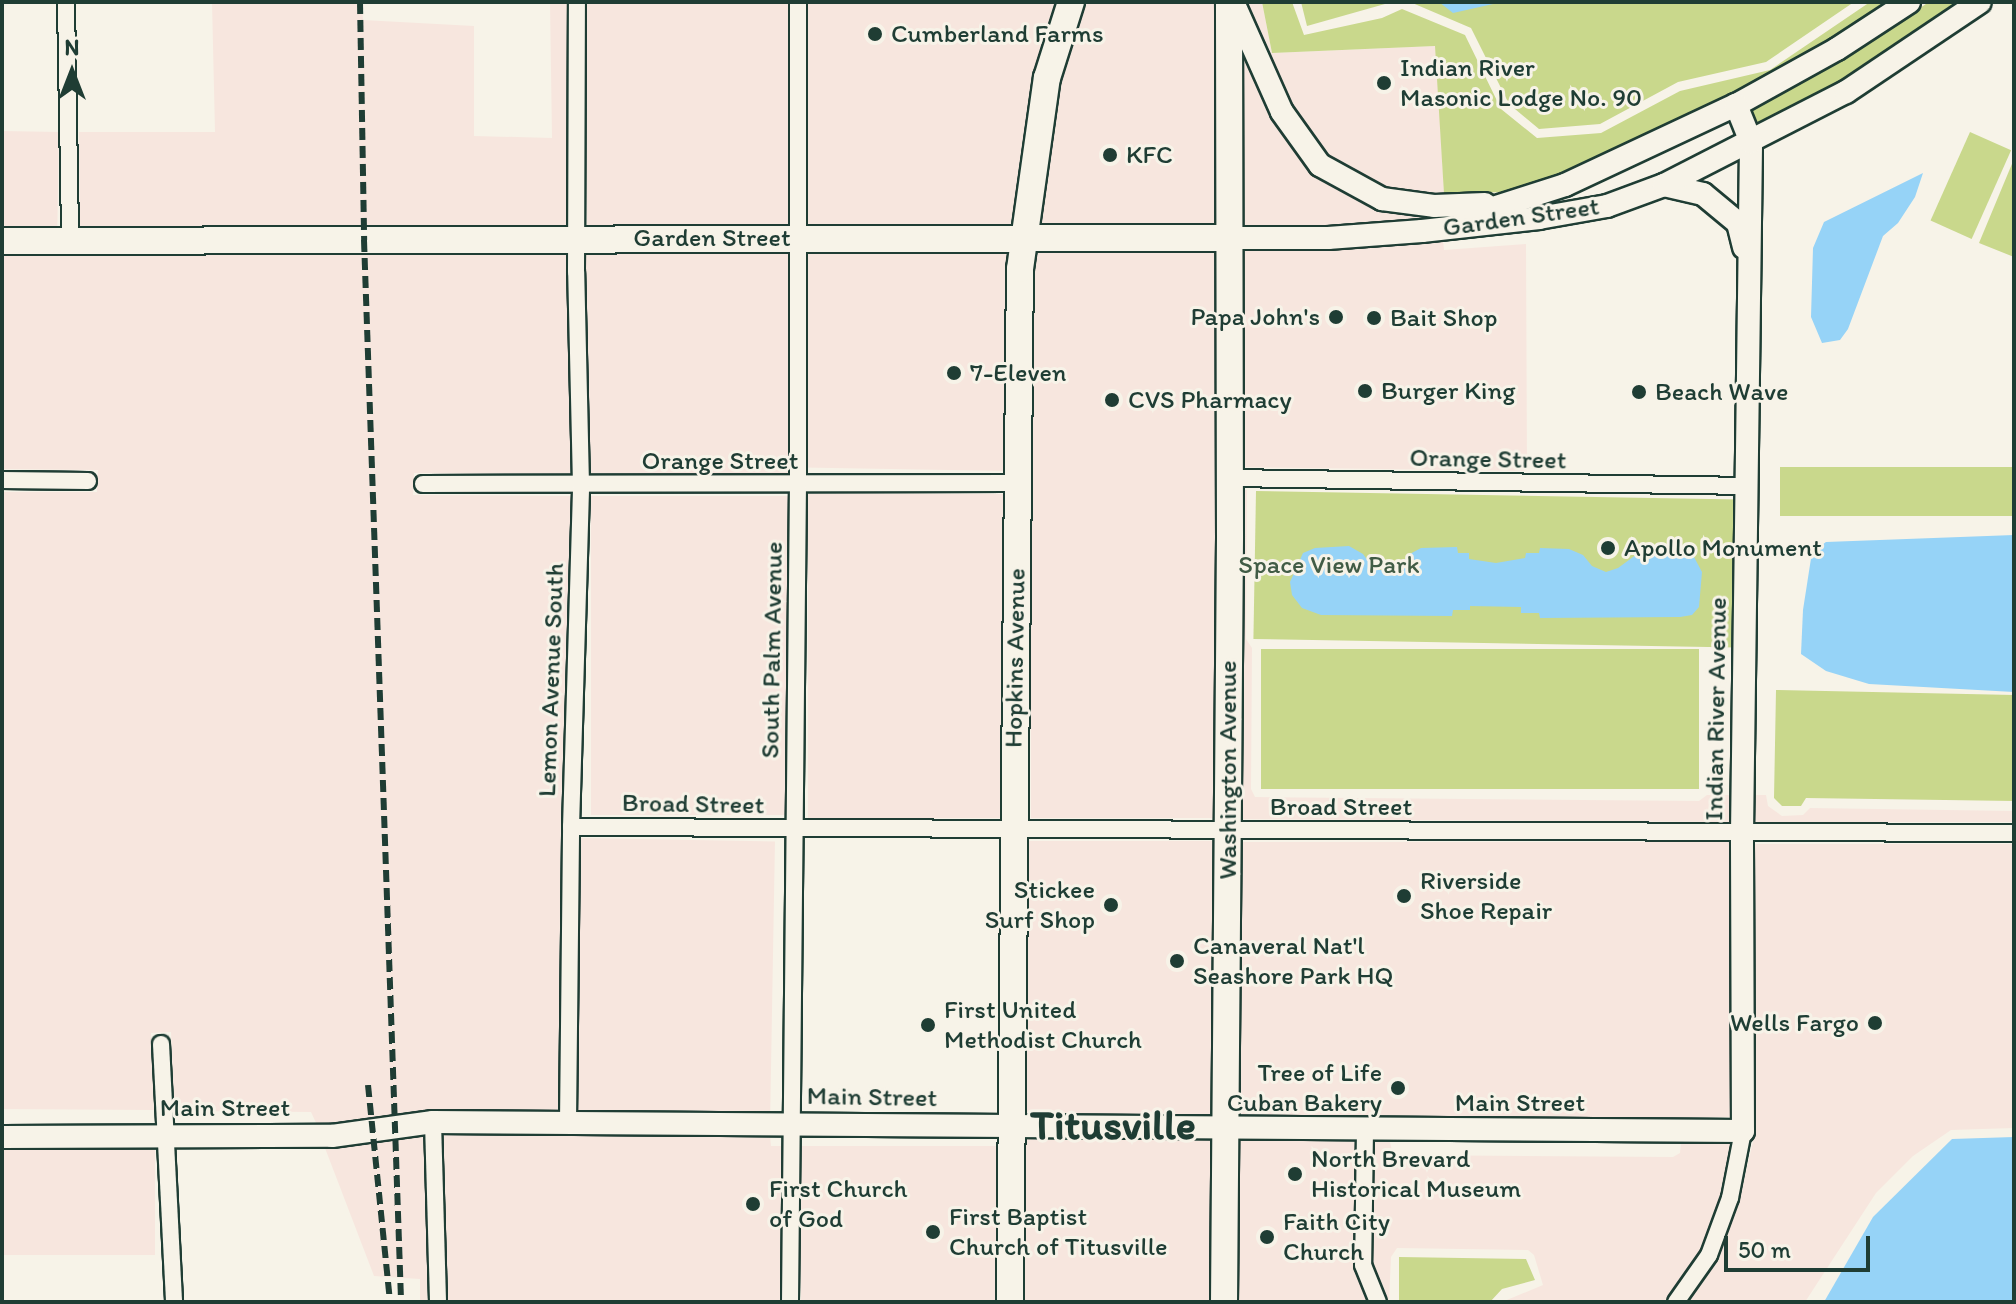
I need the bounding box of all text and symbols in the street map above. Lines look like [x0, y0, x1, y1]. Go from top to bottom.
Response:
place label: Cumberland Farms [891, 18, 1104, 50]
marker: Cumberland Farms [866, 25, 884, 43]
north arrow [32, 32, 112, 112]
text: N [65, 34, 79, 61]
place label: Indian River Masonic Lodge No. 90 [1400, 52, 1642, 114]
marker: Indian River Masonic Lodge No. 90 [1375, 74, 1393, 92]
place label: KFC [1126, 139, 1173, 171]
marker: KFC [1101, 146, 1119, 164]
street label: Garden Street [1441, 191, 1601, 243]
street label: Garden Street [633, 222, 791, 254]
place label: Papa John's [1190, 301, 1320, 333]
place label: Bait Shop [1390, 302, 1497, 334]
marker: Papa John's [1327, 308, 1345, 326]
marker: Bait Shop [1365, 309, 1383, 327]
place label: 7-Eleven [970, 357, 1067, 389]
marker: 7-Eleven [945, 364, 963, 382]
place label: Burger King [1381, 375, 1515, 407]
place label: Beach Wave [1655, 376, 1787, 408]
marker: Burger King [1356, 382, 1374, 400]
marker: Beach Wave [1630, 383, 1648, 401]
place label: CVS Pharmacy [1128, 384, 1292, 416]
marker: CVS Pharmacy [1103, 391, 1121, 409]
street label: Orange Street [1409, 442, 1567, 476]
street label: Orange Street [642, 445, 798, 477]
place label: Apollo Monument [1624, 532, 1822, 564]
marker: Apollo Monument [1599, 539, 1617, 557]
street label: South Palm Avenue [755, 543, 789, 757]
park label: Space View Park [1239, 549, 1419, 581]
street label: Lemon Avenue South [531, 563, 571, 797]
street label: Hopkins Avenue [998, 569, 1032, 747]
street label: Indian River Avenue [1698, 598, 1734, 820]
street label: Washington Avenue [1212, 660, 1244, 880]
street label: Broad Street [622, 787, 764, 821]
street label: Broad Street [1270, 791, 1412, 823]
place label: Riverside Shoe Repair [1420, 865, 1551, 926]
place label: Stickee Surf Shop [985, 874, 1095, 936]
marker: Riverside Shoe Repair [1395, 887, 1413, 905]
marker: Stickee Surf Shop [1102, 896, 1120, 914]
place label: Canaveral Nat'l Seashore Park HQ [1193, 930, 1393, 992]
marker: Canaveral Nat'l Seashore Park HQ [1168, 952, 1186, 970]
place label: First United Methodist Church [944, 994, 1142, 1056]
place label: Wells Fargo [1730, 1007, 1859, 1039]
marker: Wells Fargo [1866, 1014, 1884, 1032]
marker: First United Methodist Church [919, 1016, 937, 1034]
place label: Tree of Life Cuban Bakery [1227, 1057, 1382, 1118]
marker: Tree of Life Cuban Bakery [1389, 1079, 1407, 1097]
street label: Main Street [807, 1080, 937, 1114]
street label: Main Street [1455, 1087, 1585, 1119]
street label: Main Street [160, 1092, 290, 1124]
district label: Titusville [1030, 1100, 1196, 1150]
place label: North Brevard Historical Museum [1311, 1143, 1520, 1204]
marker: North Brevard Historical Museum [1286, 1165, 1304, 1183]
place label: First Church of God [769, 1173, 908, 1234]
marker: First Church of God [744, 1195, 762, 1213]
place label: First Baptist Church of Titusville [949, 1201, 1167, 1262]
place label: Faith City Church [1283, 1206, 1390, 1268]
scale bar [1728, 1220, 1874, 1270]
marker: First Baptist Church of Titusville [924, 1223, 942, 1241]
marker: Faith City Church [1258, 1228, 1276, 1246]
text: 50 m [1738, 1235, 1791, 1264]

